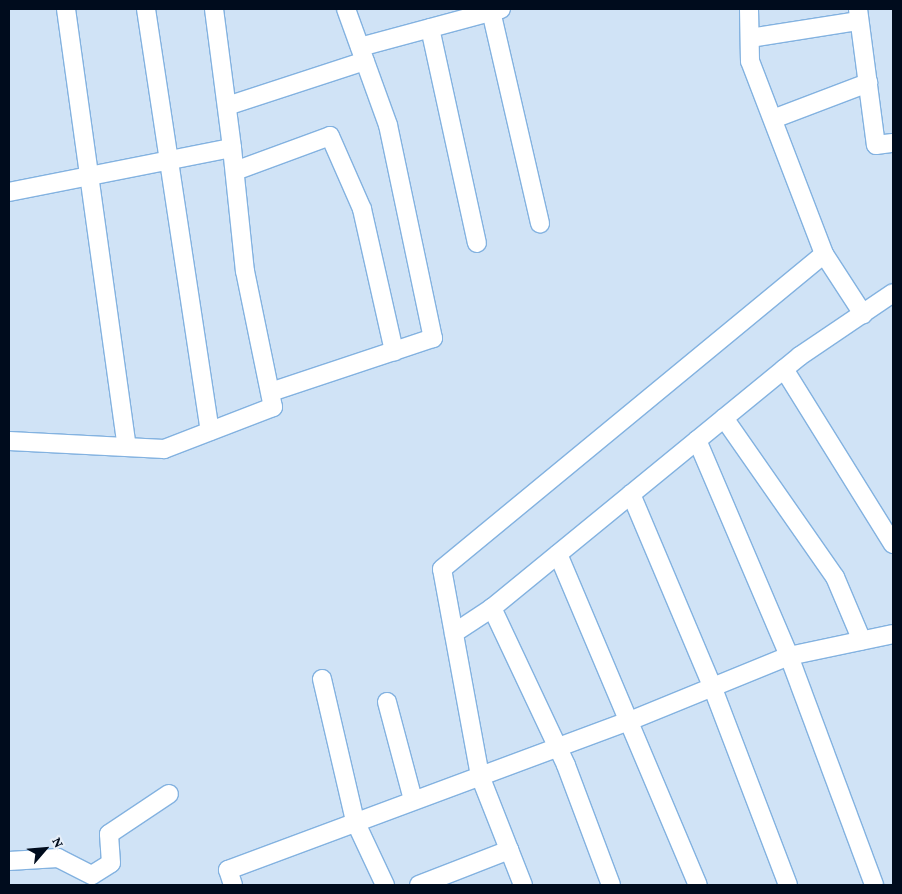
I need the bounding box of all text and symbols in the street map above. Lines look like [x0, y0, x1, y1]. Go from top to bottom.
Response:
north arrow [20, 824, 70, 874]
text: N [49, 834, 68, 850]

